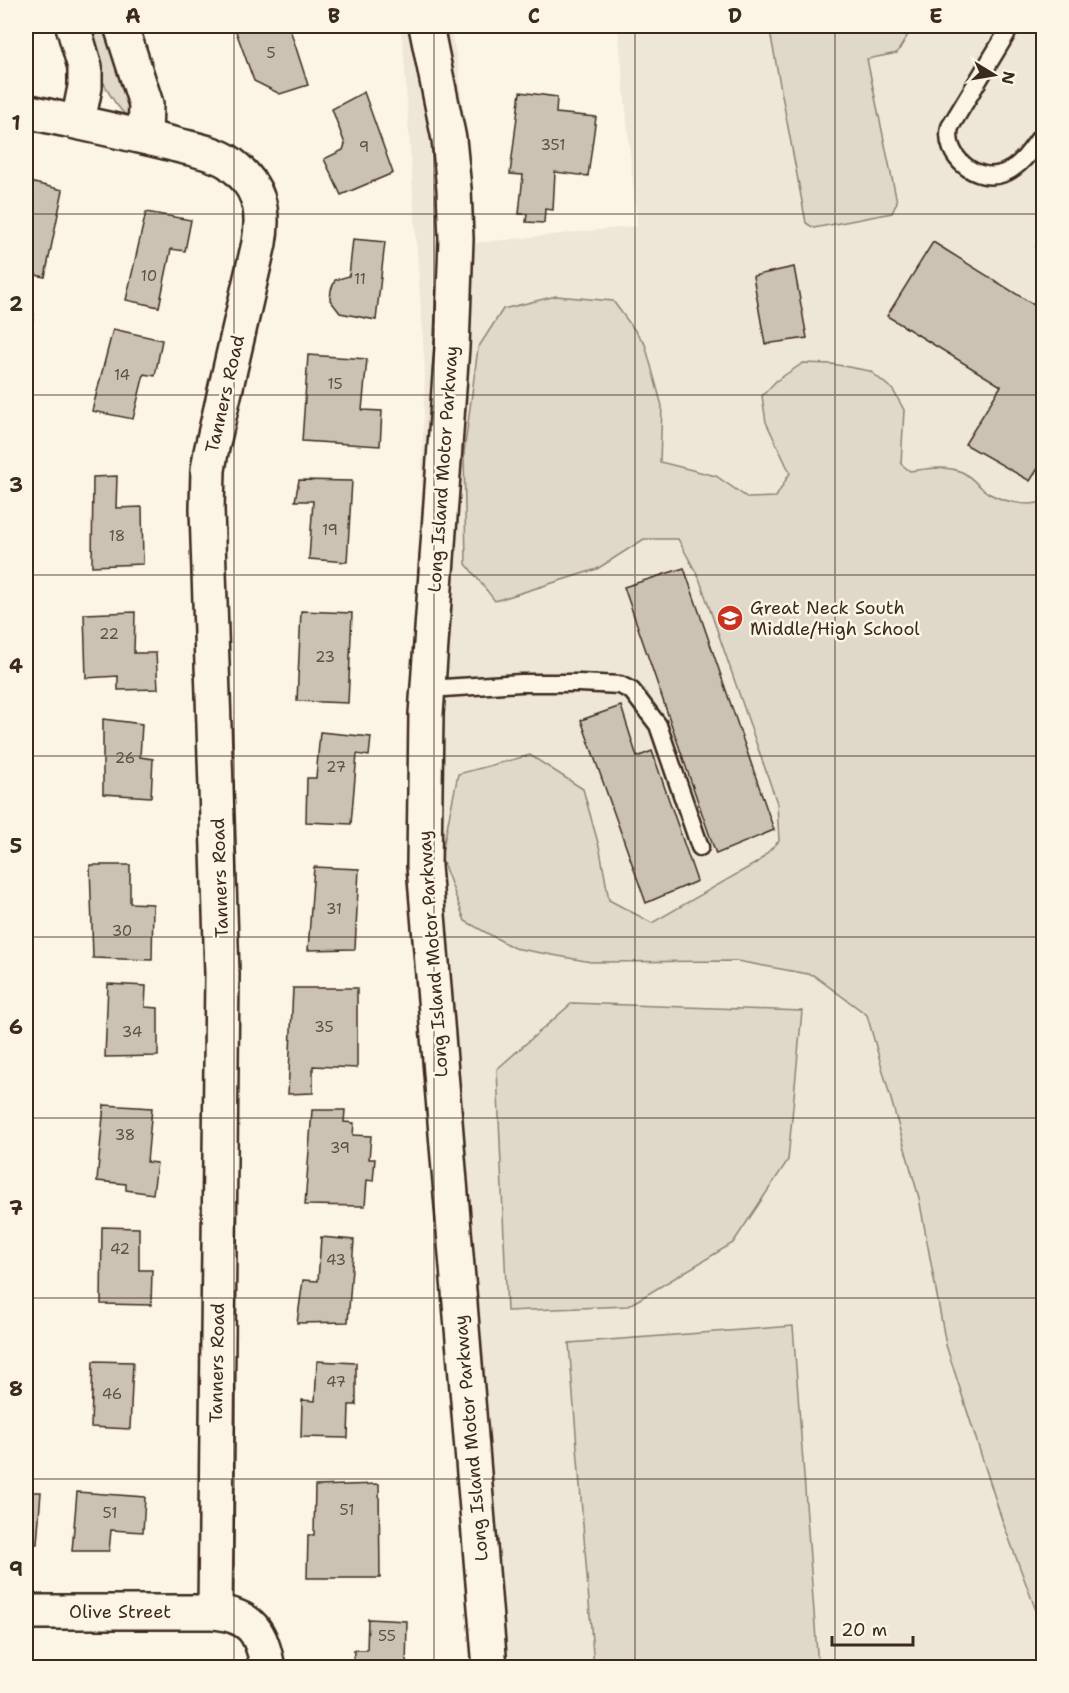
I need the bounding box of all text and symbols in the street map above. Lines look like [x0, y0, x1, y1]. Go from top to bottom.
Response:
text: A [125, 3, 141, 29]
text: B [328, 3, 340, 29]
text: C [528, 3, 540, 29]
text: D [728, 3, 742, 29]
text: E [929, 3, 943, 29]
house number: 5 [266, 43, 276, 63]
north arrow [964, 45, 1024, 105]
text: N [997, 70, 1020, 86]
text: 1 [11, 110, 21, 136]
house number: 351 [541, 135, 565, 155]
house number: 9 [359, 137, 369, 157]
house number: 10 [141, 266, 157, 286]
house number: 11 [354, 269, 366, 289]
text: 2 [9, 291, 23, 317]
street label: Tanners Road [200, 333, 250, 455]
street label: Long Island Motor Parkway [422, 345, 464, 593]
house number: 14 [114, 365, 130, 385]
house number: 15 [327, 374, 343, 394]
text: 3 [9, 472, 23, 498]
house number: 19 [322, 520, 338, 540]
house number: 18 [109, 526, 125, 546]
place label: Great Neck South Middle/High School [750, 596, 920, 641]
school or university icon: Great Neck South Middle/High School [715, 603, 745, 633]
house number: 22 [99, 624, 119, 644]
house number: 23 [315, 647, 335, 667]
text: 4 [9, 653, 23, 679]
house number: 26 [115, 748, 135, 768]
house number: 27 [326, 757, 346, 777]
street label: Tanners Road [206, 818, 234, 938]
street label: Long Island Motor Parkway [412, 830, 454, 1078]
text: 5 [10, 833, 22, 859]
house number: 31 [326, 899, 342, 919]
house number: 30 [112, 921, 132, 941]
text: 6 [9, 1014, 23, 1040]
house number: 35 [314, 1017, 334, 1037]
house number: 34 [122, 1022, 142, 1042]
house number: 38 [115, 1125, 135, 1145]
house number: 39 [330, 1138, 350, 1158]
text: 7 [9, 1195, 23, 1221]
house number: 42 [110, 1239, 130, 1259]
house number: 43 [326, 1250, 346, 1270]
street label: Tanners Road [204, 1303, 230, 1423]
street label: Long Island Motor Parkway [448, 1314, 494, 1562]
house number: 47 [326, 1372, 346, 1392]
text: 8 [9, 1376, 23, 1402]
house number: 46 [102, 1384, 122, 1404]
house number: 51 [340, 1500, 354, 1520]
house number: 51 [103, 1503, 117, 1523]
text: 9 [9, 1556, 23, 1582]
street label: Olive Street [69, 1600, 171, 1624]
scale bar [832, 1609, 913, 1647]
text: 20 m [841, 1618, 887, 1642]
house number: 55 [378, 1626, 396, 1646]

